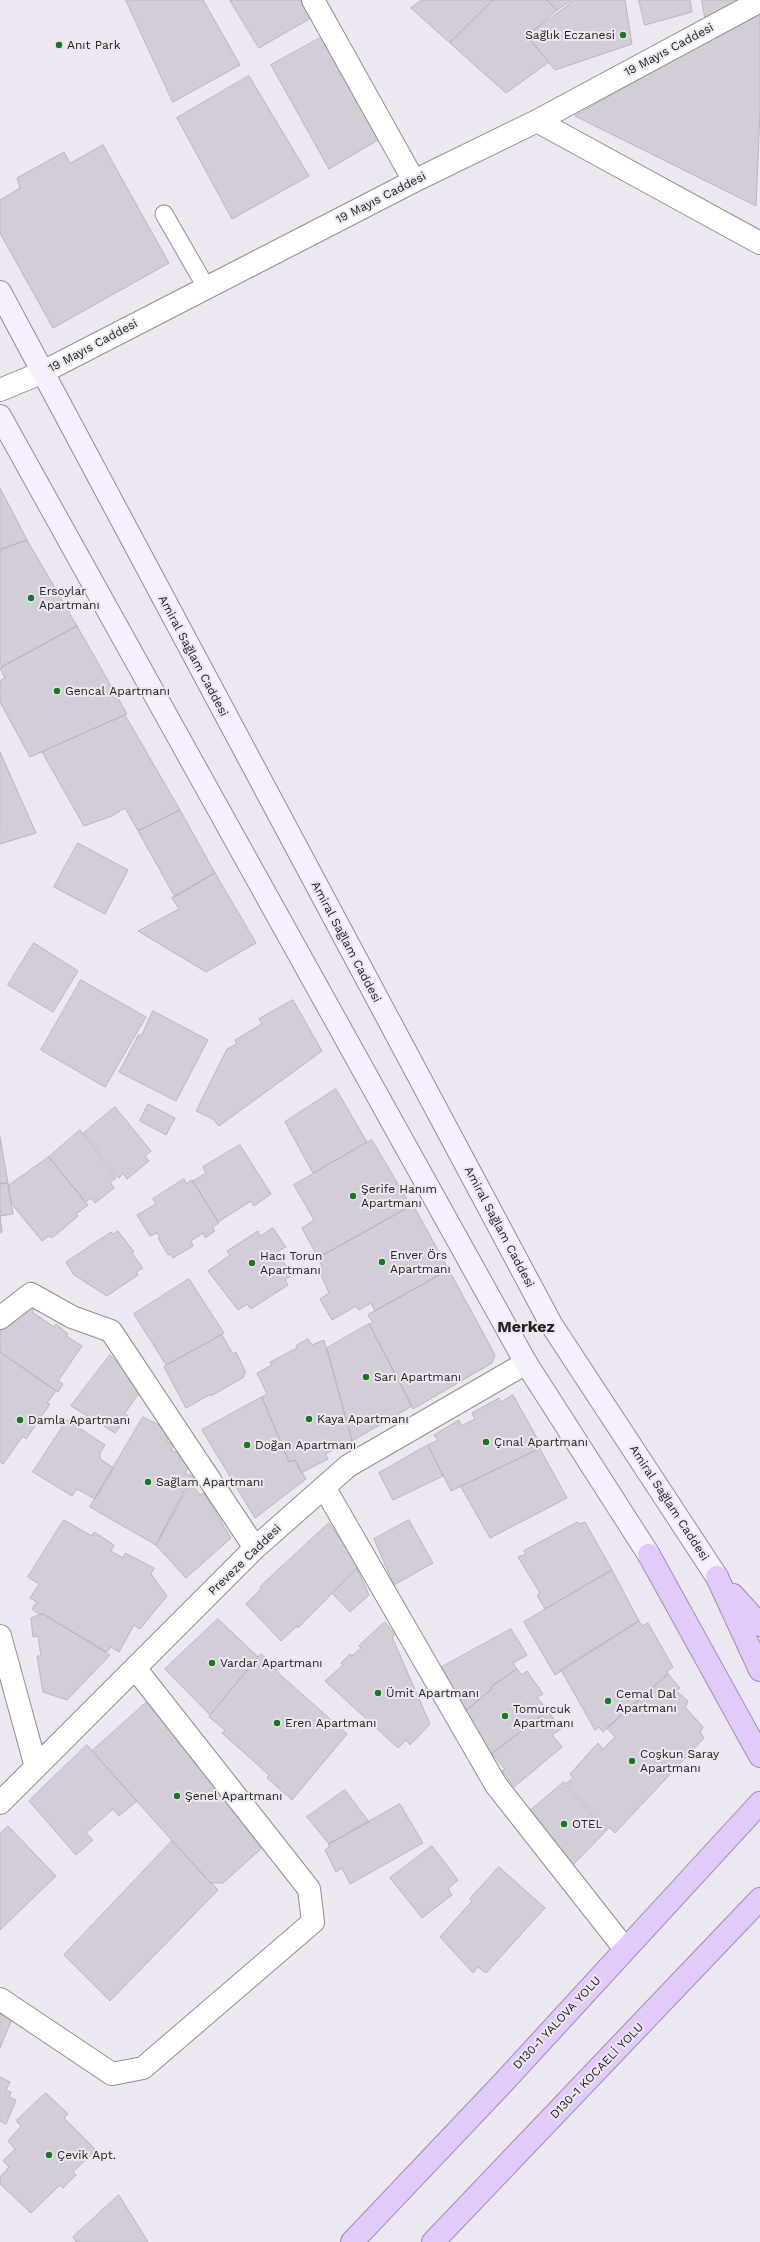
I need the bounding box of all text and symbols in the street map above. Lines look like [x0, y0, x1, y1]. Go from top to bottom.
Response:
street label: 19 Mayıs Caddesi [622, 20, 716, 80]
place label: Sağlık Eczanesi [525, 28, 615, 42]
marker: Sağlık Eczanesi [618, 30, 628, 40]
place label: Anıt Park [67, 38, 120, 52]
marker: Anıt Park [54, 40, 64, 50]
street label: 19 Mayıs Caddesi [334, 169, 428, 227]
street label: 19 Mayıs Caddesi [46, 316, 140, 376]
place label: Ersoylar Apartmanı [39, 584, 100, 612]
marker: Ersoylar Apartmanı [26, 593, 36, 603]
street label: Amiral Sağlam Caddesi [155, 593, 231, 719]
place label: Gencal Apartmanı [65, 684, 170, 698]
marker: Gencal Apartmanı [52, 686, 62, 696]
street label: Amiral Sağlam Caddesi [308, 879, 384, 1005]
street label: Amiral Sağlam Caddesi [461, 1164, 537, 1290]
place label: Şerife Hanım Apartmanı [361, 1182, 437, 1210]
marker: Şerife Hanım Apartmanı [348, 1191, 358, 1201]
place label: Enver Örs Apartmanı [390, 1248, 451, 1276]
place label: Hacı Torun Apartmanı [260, 1249, 322, 1277]
marker: Enver Örs Apartmanı [377, 1257, 387, 1267]
marker: Hacı Torun Apartmanı [247, 1258, 257, 1268]
district label: Merkez [497, 1317, 555, 1337]
place label: Sarı Apartmanı [374, 1370, 461, 1384]
marker: Sarı Apartmanı [361, 1372, 371, 1382]
place label: Kaya Apartmanı [317, 1412, 409, 1426]
place label: Damla Apartmanı [28, 1413, 130, 1427]
marker: Kaya Apartmanı [304, 1414, 314, 1424]
marker: Damla Apartmanı [15, 1415, 25, 1425]
place label: Çınal Apartmanı [494, 1435, 588, 1449]
marker: Çınal Apartmanı [481, 1437, 491, 1447]
place label: Doğan Apartmanı [255, 1438, 356, 1452]
marker: Doğan Apartmanı [242, 1440, 252, 1450]
street label: Amiral Sağlam Caddesi [626, 1442, 712, 1564]
place label: Sağlam Apartmanı [156, 1475, 263, 1489]
marker: Sağlam Apartmanı [143, 1477, 153, 1487]
street label: Preveze Caddesi [206, 1522, 284, 1598]
place label: Vardar Apartmanı [220, 1656, 323, 1670]
marker: Vardar Apartmanı [207, 1658, 217, 1668]
place label: Ümit Apartmanı [386, 1686, 479, 1700]
place label: Cemal Dal Apartmanı [616, 1687, 677, 1715]
marker: Ümit Apartmanı [373, 1688, 383, 1698]
marker: Cemal Dal Apartmanı [603, 1696, 613, 1706]
place label: Tomurcuk Apartmanı [513, 1702, 574, 1730]
marker: Tomurcuk Apartmanı [500, 1711, 510, 1721]
place label: Eren Apartmanı [285, 1716, 376, 1730]
marker: Eren Apartmanı [272, 1718, 282, 1728]
place label: Coşkun Saray Apartmanı [640, 1747, 719, 1775]
marker: Coşkun Saray Apartmanı [627, 1756, 637, 1766]
place label: Şenel Apartmanı [185, 1789, 282, 1803]
marker: Şenel Apartmanı [172, 1791, 182, 1801]
place label: OTEL [572, 1817, 603, 1831]
marker: OTEL [559, 1819, 569, 1829]
street label: D130-1 YALOVA YOLU [510, 1973, 604, 2073]
street label: D130-1 KOCAELİ YOLU [547, 2020, 647, 2122]
place label: Çevik Apt. [57, 2148, 116, 2162]
marker: Çevik Apt. [44, 2150, 54, 2160]

